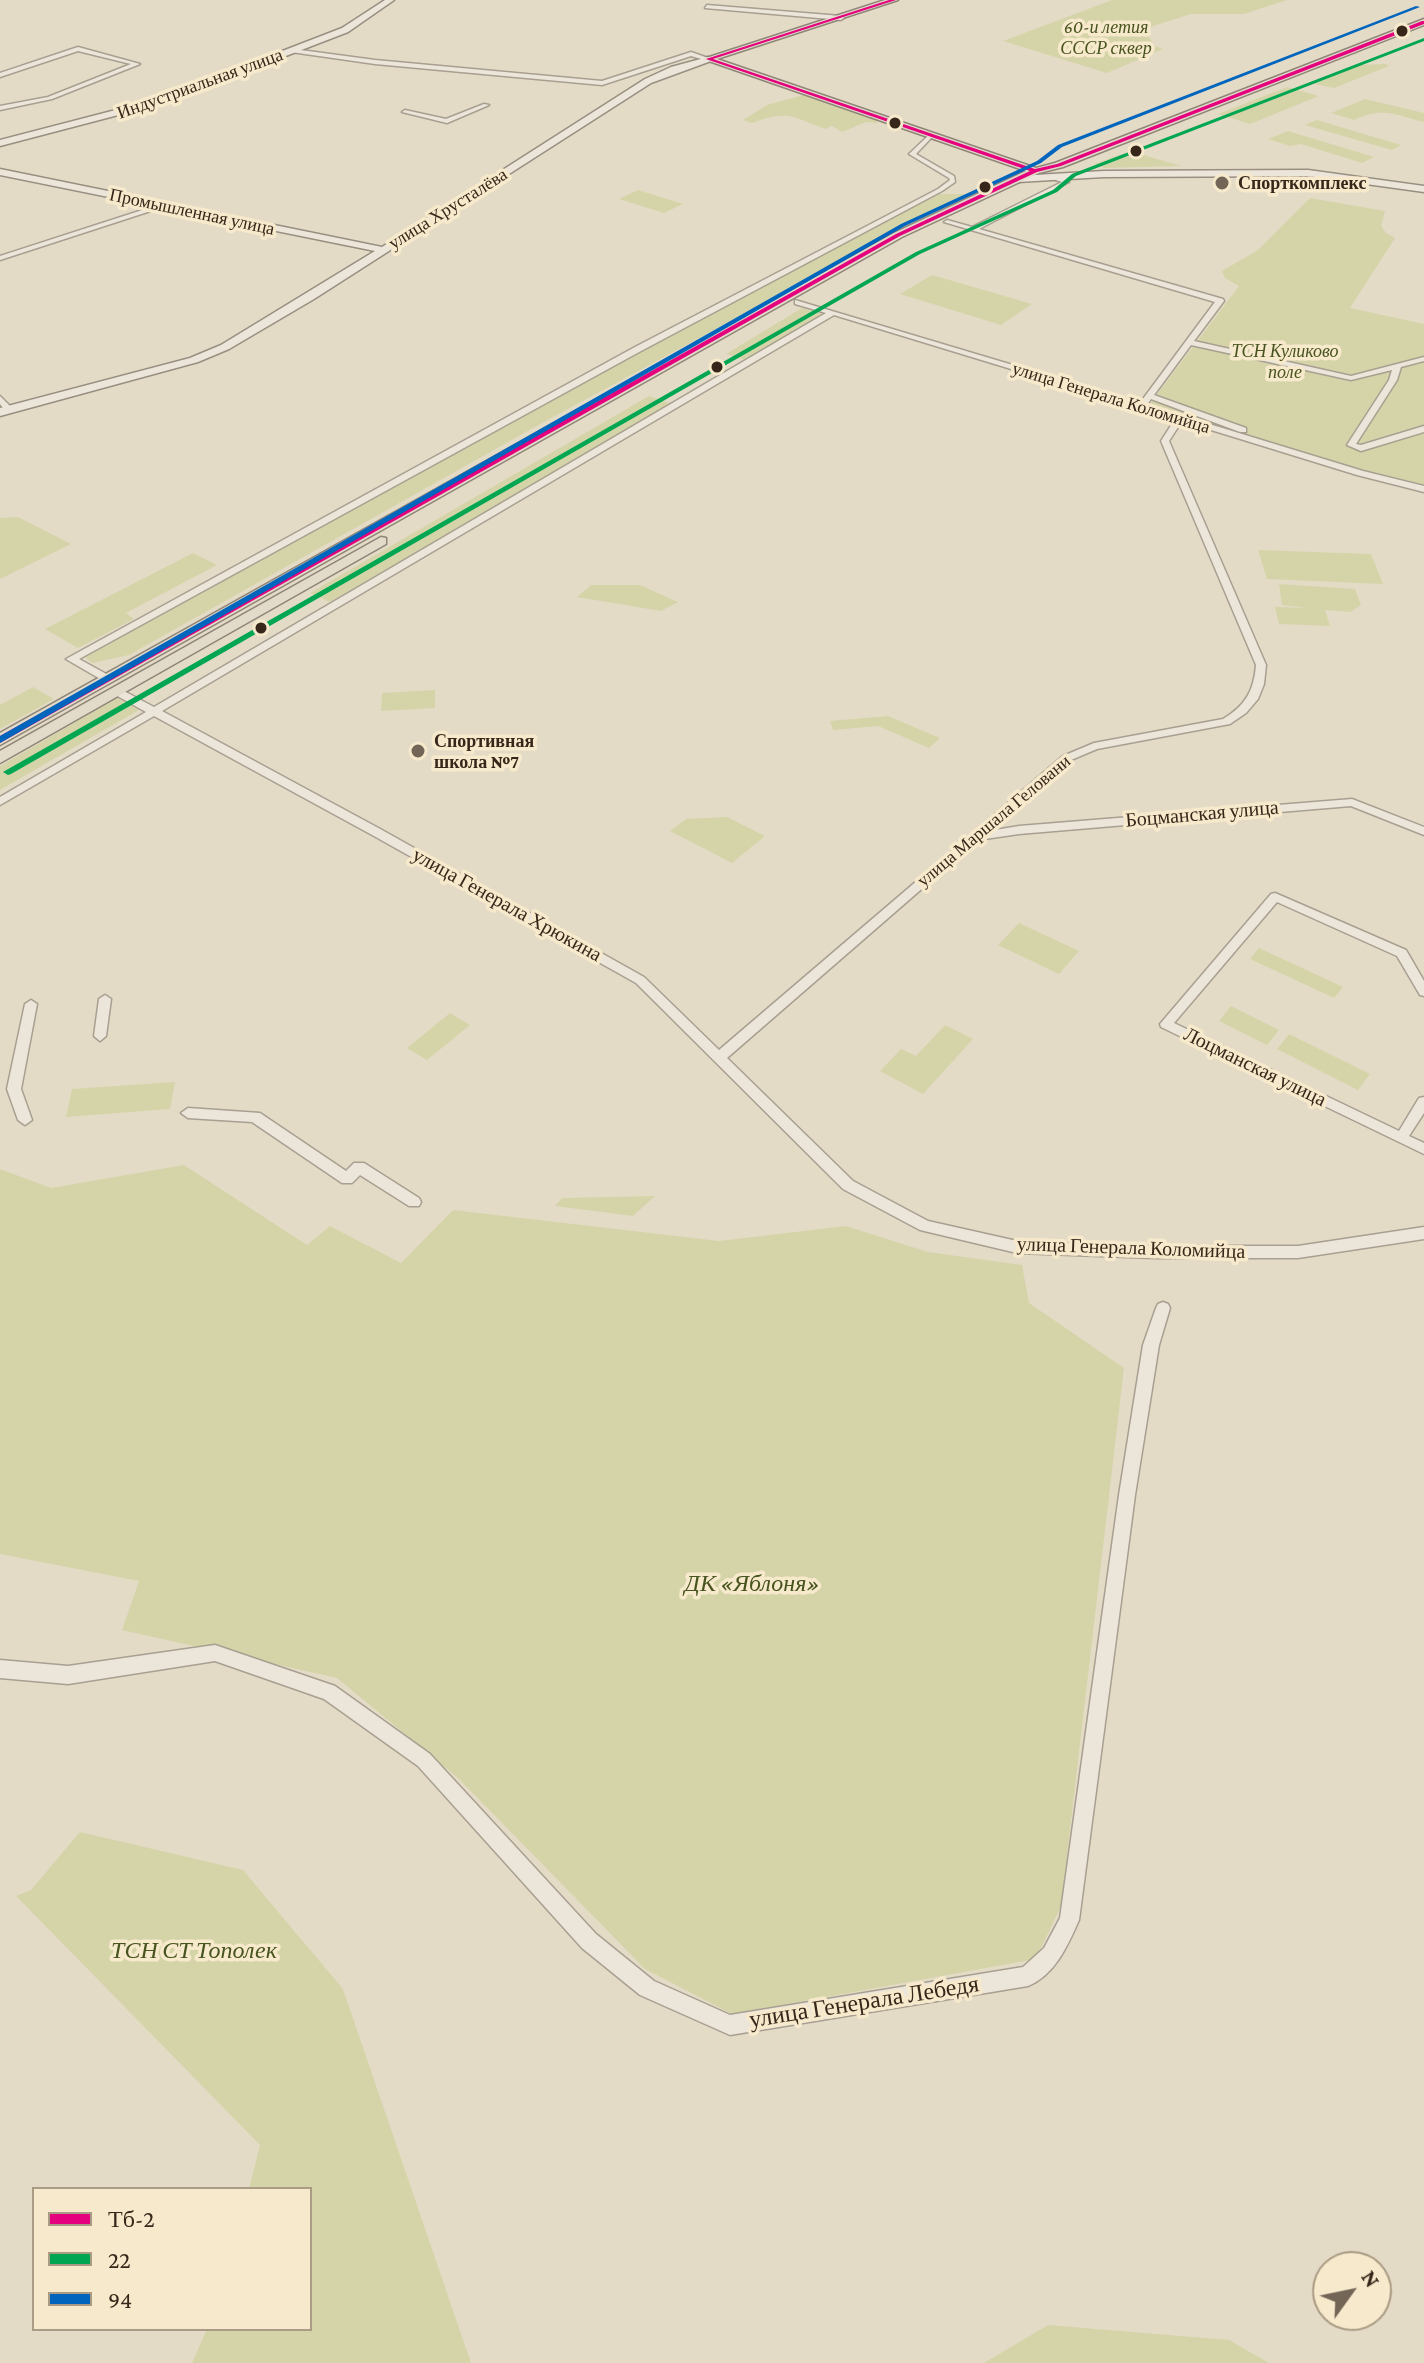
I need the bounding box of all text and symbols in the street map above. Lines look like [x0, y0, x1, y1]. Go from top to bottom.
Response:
park label: 60-и летия СССР сквер [1060, 16, 1152, 58]
unlabelled marker [1394, 23, 1410, 39]
street label: Индустриальная улица [114, 44, 286, 124]
unlabelled marker [887, 115, 903, 131]
unlabelled marker [1128, 143, 1144, 159]
street label: улица Хрусталёва [385, 164, 511, 254]
place label: Спорткомплекс [1238, 172, 1366, 194]
marker: Спорткомплекс [1213, 174, 1231, 192]
unlabelled marker [977, 179, 993, 195]
street label: Промышленная улица [107, 184, 277, 240]
park label: ТСН Куликово поле [1231, 340, 1339, 382]
street label: улица Генерала Коломийца [1009, 358, 1213, 438]
unlabelled marker [709, 359, 725, 375]
unlabelled marker [253, 620, 269, 636]
place label: Спортивная школа №7 [434, 730, 534, 772]
marker: Спортивная школа №7 [409, 742, 427, 760]
street label: улица Маршала Геловани [913, 750, 1075, 892]
street label: Боцманская улица [1124, 795, 1280, 833]
street label: улица Генерала Хрюкина [408, 843, 606, 967]
street label: Лоцманская улица [1180, 1022, 1330, 1112]
street label: улица Генерала Коломийца [1016, 1232, 1246, 1264]
park label: ДК «Яблоня» [685, 1570, 819, 1598]
park label: ТСН СТ Тополек [111, 1937, 277, 1965]
street label: улица Генерала Лебедя [747, 1970, 981, 2034]
legend [32, 2187, 312, 2331]
text: Тб-2 [108, 2205, 155, 2232]
text: 22 [108, 2246, 131, 2273]
north arrow [1312, 2251, 1392, 2331]
text: N [1356, 2266, 1385, 2292]
text: 94 [108, 2286, 132, 2313]

